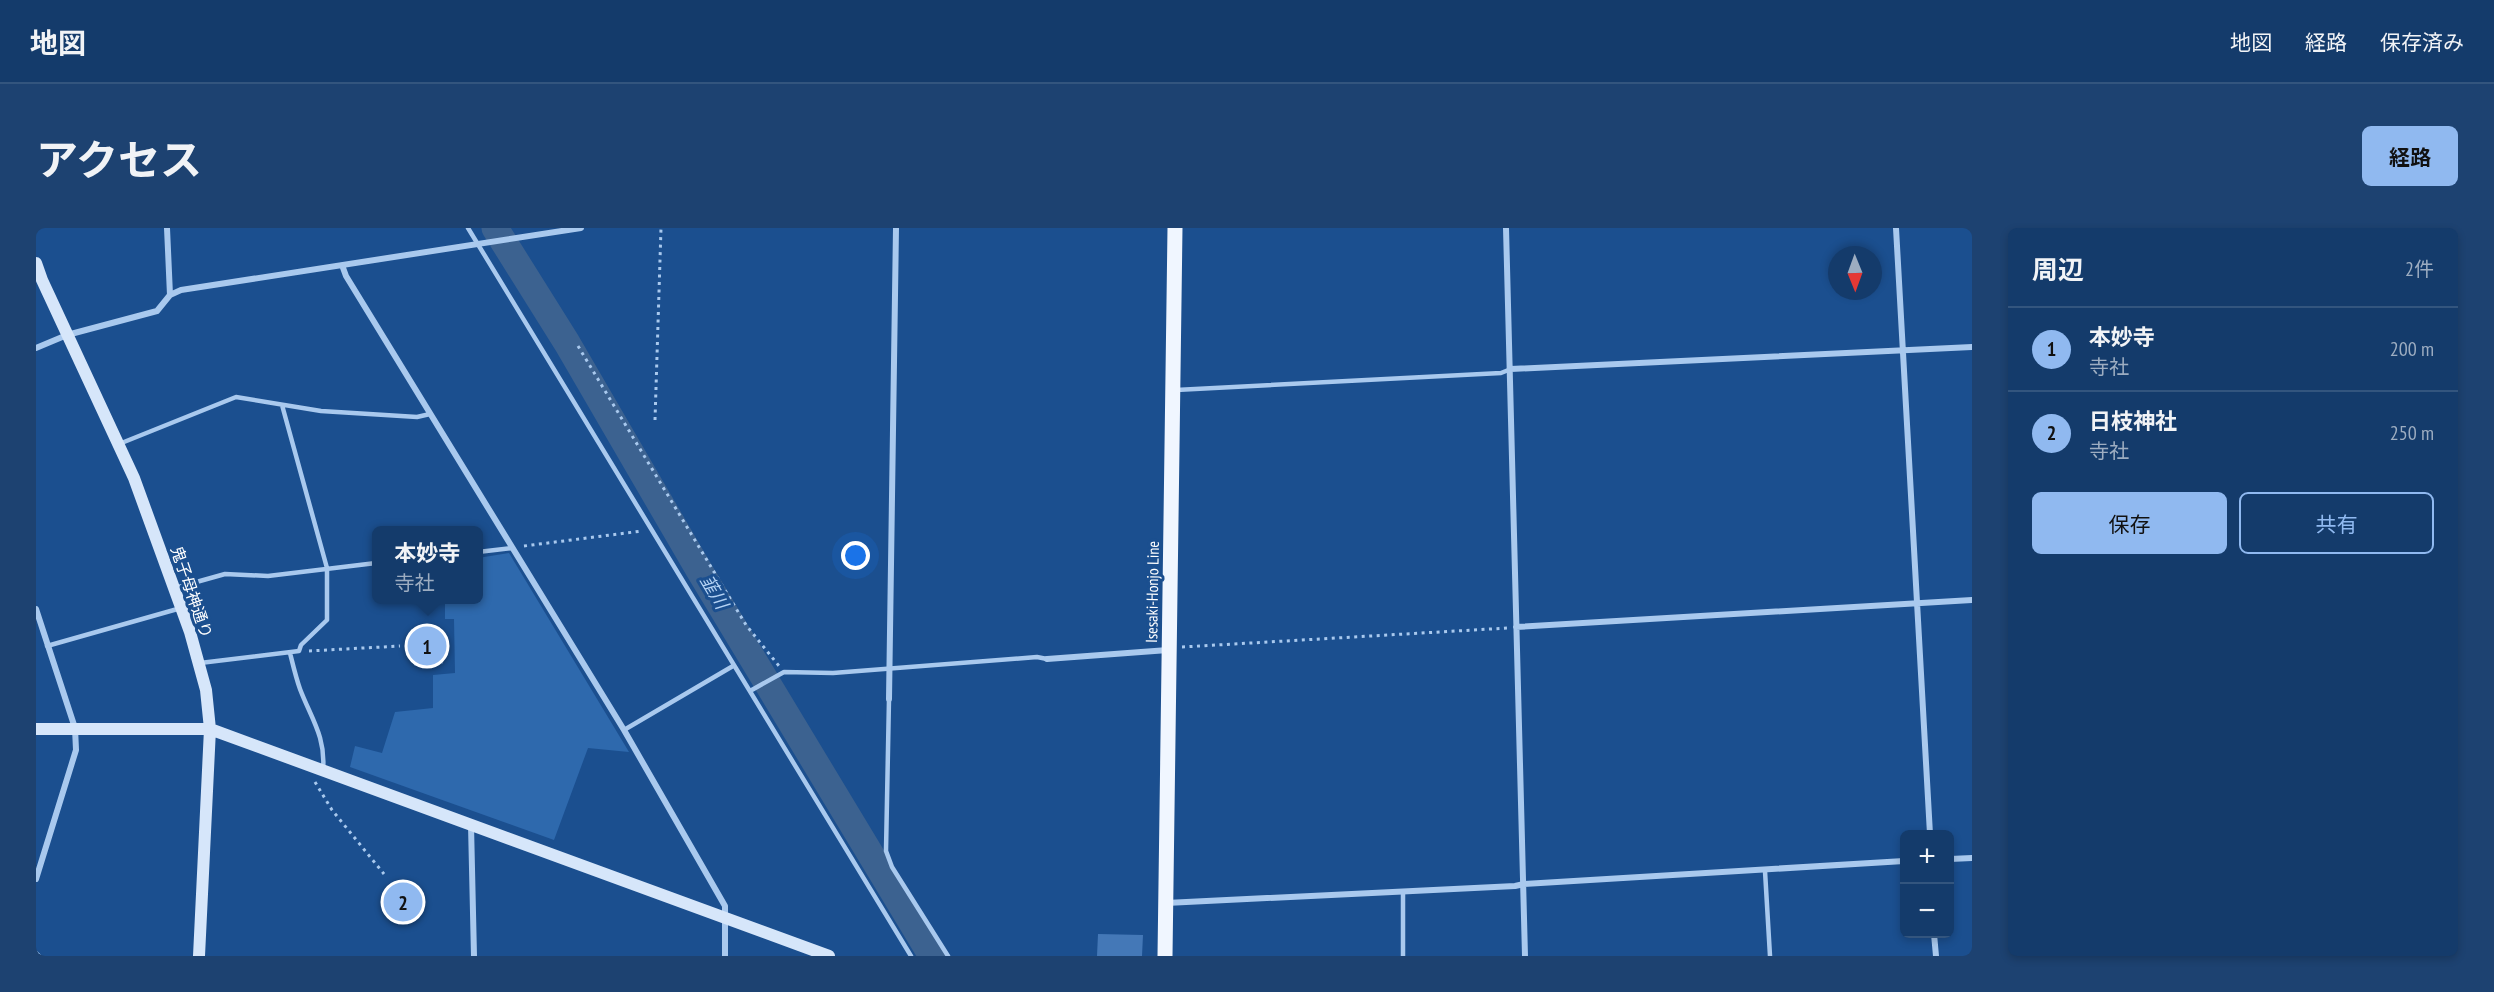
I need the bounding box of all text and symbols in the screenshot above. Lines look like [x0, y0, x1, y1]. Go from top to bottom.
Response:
text: 地図 [30, 24, 86, 61]
text: 地図 [2230, 29, 2272, 56]
text: 経路 [2305, 29, 2347, 56]
text: 保存済み [2380, 29, 2464, 56]
button: 経路 [2362, 126, 2458, 186]
text: アクセス [36, 132, 202, 187]
north arrow [1828, 246, 1882, 300]
text: 周辺 [2032, 253, 2084, 286]
text: 2件 [2405, 256, 2434, 282]
text: 本妙寺 [2089, 323, 2155, 351]
text: 1 [2047, 336, 2056, 362]
text: 200 m [2390, 336, 2434, 362]
text: 寺社 [2089, 354, 2129, 380]
text: 日枝神社 [2089, 407, 2177, 435]
text: 2 [2047, 420, 2056, 446]
text: 250 m [2390, 420, 2434, 446]
text: 寺社 [2089, 438, 2129, 464]
button: 保存 [2032, 492, 2227, 554]
button: 共有 [2239, 492, 2434, 554]
popup [372, 526, 483, 604]
text: 本妙寺 [394, 539, 461, 567]
your location [841, 541, 870, 570]
street label: Isesaki-Honjo Line [1141, 541, 1163, 643]
street label: 鬼子母神通り [167, 543, 217, 641]
text: 寺社 [394, 570, 434, 596]
water label: 韮川 [695, 570, 735, 615]
pin: 1 [408, 624, 446, 668]
map controls [1900, 830, 1954, 938]
button: + [1900, 830, 1954, 884]
pin: 2 [384, 880, 422, 924]
button: − [1900, 884, 1954, 938]

